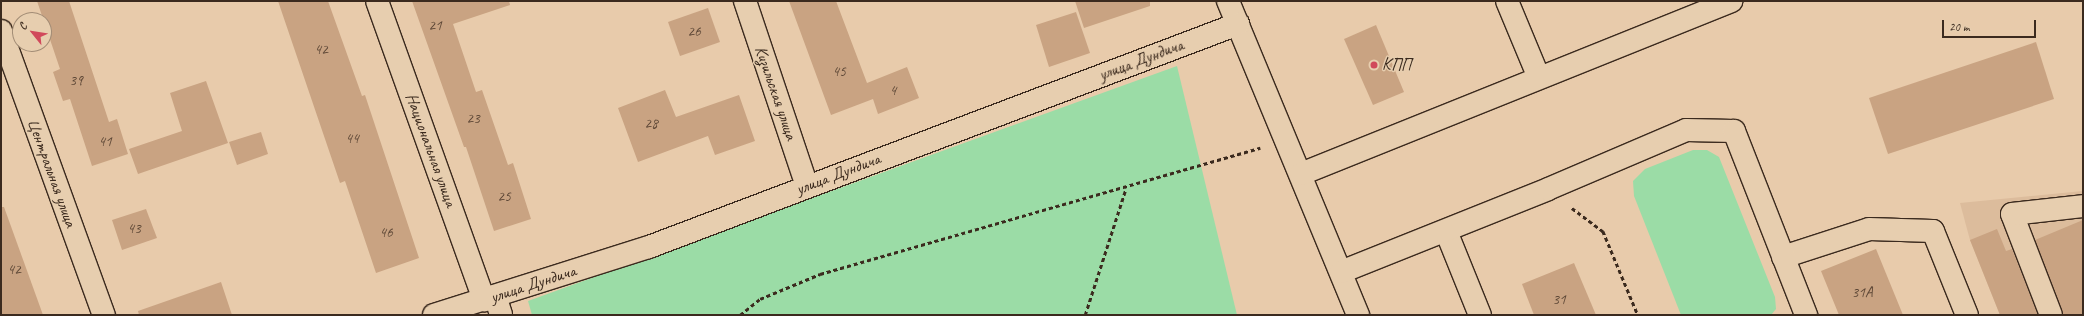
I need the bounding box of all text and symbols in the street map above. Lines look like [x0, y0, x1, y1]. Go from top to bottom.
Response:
north arrow [12, 12, 52, 52]
scale bar [1944, 12, 2038, 38]
house number: 21 [428, 17, 442, 35]
text: 20 m [1949, 19, 1969, 35]
text: С [15, 21, 30, 32]
house number: 26 [687, 23, 701, 41]
street label: улица Дундича [1097, 35, 1185, 85]
house number: 42 [314, 41, 328, 59]
street label: Кизильская улица [750, 43, 802, 143]
place label: КПП [1382, 55, 1411, 75]
marker: КПП [1369, 60, 1379, 70]
house number: 45 [832, 63, 846, 81]
house number: 39 [69, 72, 83, 90]
house number: 4 [890, 82, 896, 100]
street label: Национальная улица [401, 90, 461, 210]
house number: 23 [466, 110, 480, 128]
house number: 28 [644, 115, 658, 133]
street label: Центральная улица [23, 116, 81, 230]
house number: 44 [345, 130, 359, 148]
house number: 41 [98, 133, 112, 151]
street label: улица Дундича [794, 149, 882, 199]
house number: 25 [497, 188, 511, 206]
house number: 43 [127, 220, 141, 238]
house number: 46 [379, 224, 393, 242]
house number: 42 [7, 261, 21, 279]
street label: улица Дундича [488, 261, 578, 307]
house number: 31А [1851, 284, 1873, 302]
house number: 31 [1552, 291, 1566, 309]

